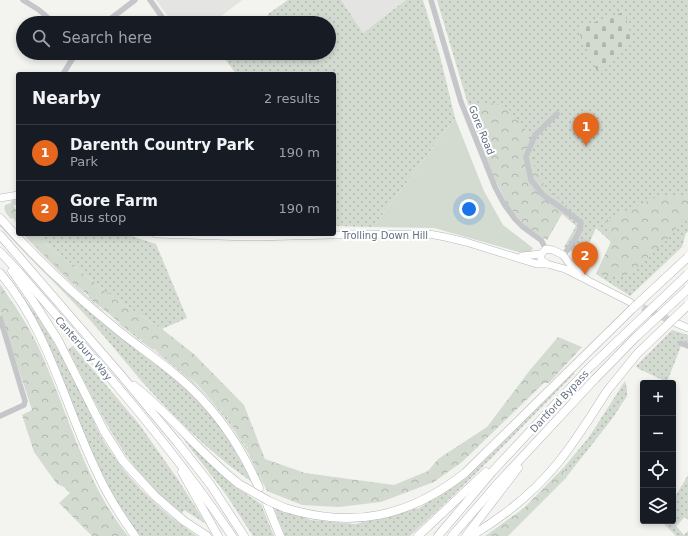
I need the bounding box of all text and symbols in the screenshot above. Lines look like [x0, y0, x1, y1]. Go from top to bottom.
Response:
search box [16, 16, 336, 60]
icon: search [30, 27, 52, 49]
text: Search here [62, 29, 152, 47]
text: Nearby [32, 88, 101, 108]
text: 2 results [264, 91, 320, 106]
street label: Gore Road [467, 104, 496, 156]
pin: 1 [573, 113, 599, 146]
text: Darenth Country Park [70, 136, 254, 154]
text: 1 [40, 145, 50, 160]
text: 190 m [278, 145, 320, 160]
text: Park [70, 154, 98, 169]
text: Gore Farm [70, 192, 158, 210]
your location [459, 199, 479, 219]
text: 2 [40, 201, 50, 216]
text: 190 m [278, 201, 320, 216]
text: Bus stop [70, 210, 126, 225]
street label: Trolling Down Hill [341, 230, 428, 241]
pin: 2 [572, 242, 598, 275]
street label: Canterbury Way [53, 314, 114, 382]
street label: Dartford Bypass [528, 368, 591, 435]
map controls [640, 380, 676, 524]
button: + [640, 380, 676, 416]
button: − [640, 416, 676, 452]
button: locate [640, 452, 676, 488]
button: layers [640, 488, 676, 524]

